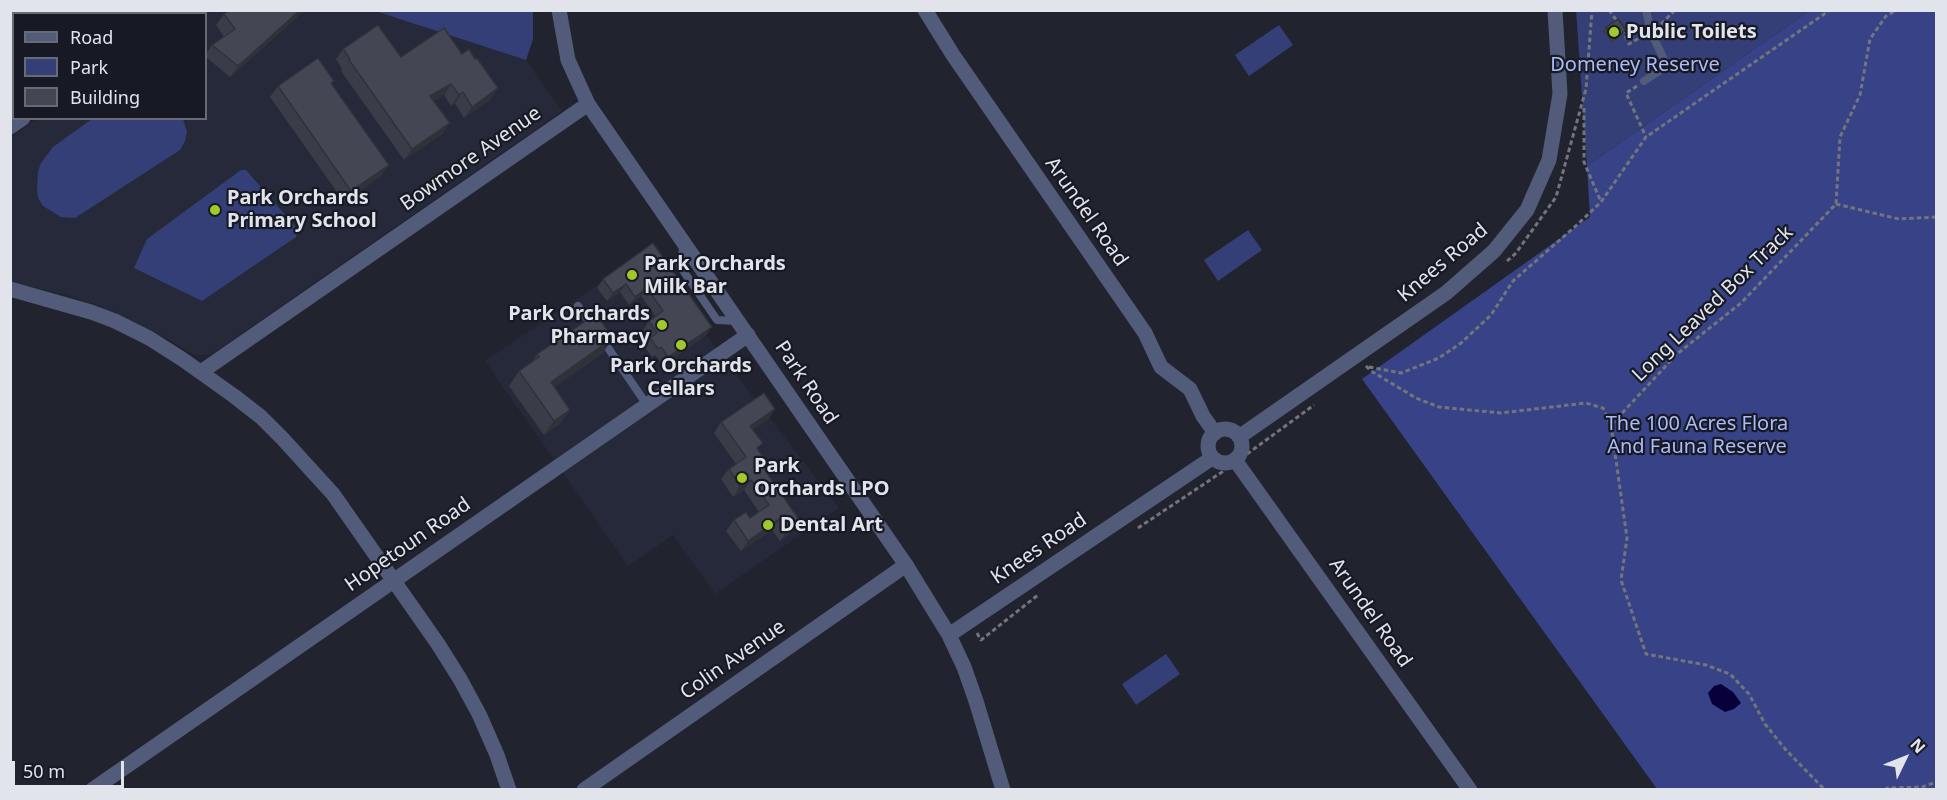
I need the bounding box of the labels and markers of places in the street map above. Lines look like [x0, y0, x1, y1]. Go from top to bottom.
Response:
place label: Public Toilets [1626, 20, 1757, 44]
marker: Public Toilets [1607, 25, 1621, 39]
place label: Park Orchards Primary School [227, 186, 377, 233]
marker: Park Orchards Primary School [208, 203, 222, 217]
place label: Park Orchards Milk Bar [644, 252, 786, 299]
marker: Park Orchards Milk Bar [625, 268, 639, 282]
place label: Park Orchards Pharmacy [508, 302, 650, 349]
marker: Park Orchards Pharmacy [655, 318, 669, 332]
marker: Park Orchards Cellars [674, 338, 688, 352]
place label: Park Orchards Cellars [610, 354, 752, 401]
place label: Park Orchards LPO [754, 454, 889, 501]
marker: Park Orchards LPO [735, 471, 749, 485]
place label: Dental Art [780, 513, 883, 537]
marker: Dental Art [761, 518, 775, 532]

